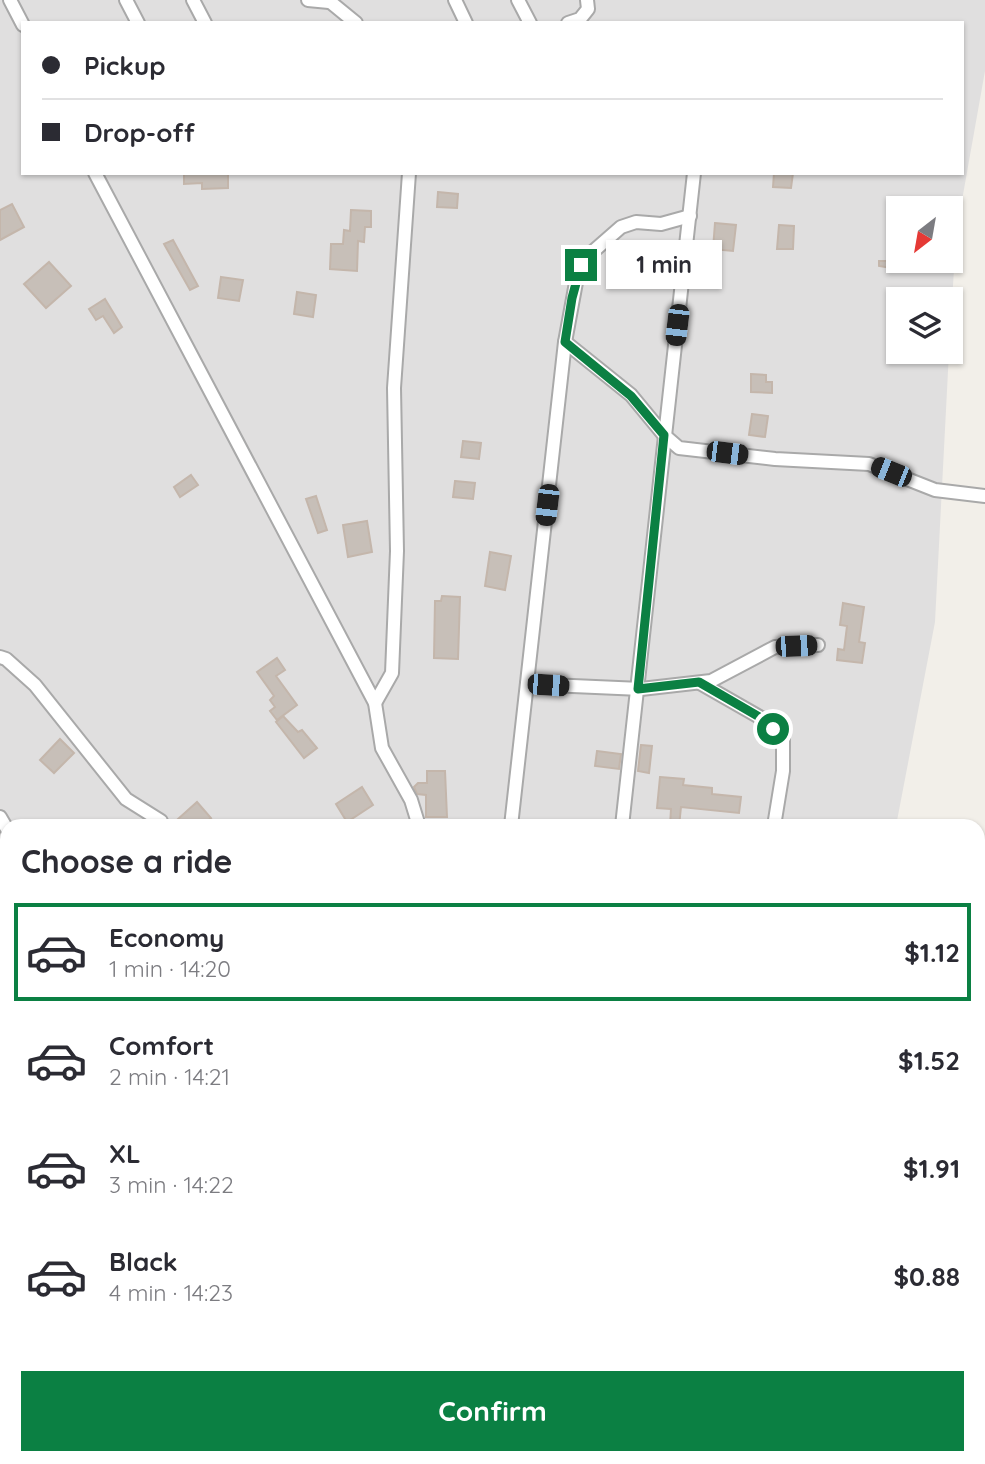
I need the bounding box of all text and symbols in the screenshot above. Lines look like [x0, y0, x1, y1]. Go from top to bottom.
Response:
text: Pickup [84, 49, 166, 82]
text: Drop-off [84, 116, 195, 149]
north arrow [886, 196, 962, 273]
map controls [886, 196, 963, 364]
callout: 1 min [606, 240, 721, 290]
route end [565, 249, 597, 281]
text: 1 min [636, 250, 692, 279]
button: layers [886, 287, 963, 364]
car [665, 303, 690, 347]
car [705, 440, 750, 466]
car [868, 454, 915, 490]
car [535, 483, 560, 527]
car [775, 635, 818, 657]
car [527, 673, 570, 697]
route start [757, 713, 789, 745]
text: Choose a ride [21, 841, 233, 881]
icon: car [25, 921, 88, 984]
text: Economy [109, 921, 224, 954]
text: $1.12 [904, 936, 960, 969]
text: 1 min · 14:20 [109, 954, 231, 983]
icon: car [25, 1029, 88, 1092]
text: Comfort [109, 1029, 214, 1062]
text: $1.52 [898, 1044, 960, 1077]
text: 2 min · 14:21 [109, 1062, 230, 1091]
icon: car [25, 1137, 88, 1200]
text: XL [109, 1137, 141, 1170]
text: $1.91 [903, 1152, 960, 1185]
text: 3 min · 14:22 [109, 1170, 234, 1199]
icon: car [25, 1245, 88, 1308]
text: Black [109, 1245, 178, 1278]
text: $0.88 [894, 1260, 960, 1293]
text: 4 min · 14:23 [109, 1278, 233, 1307]
button: Confirm [21, 1371, 964, 1451]

